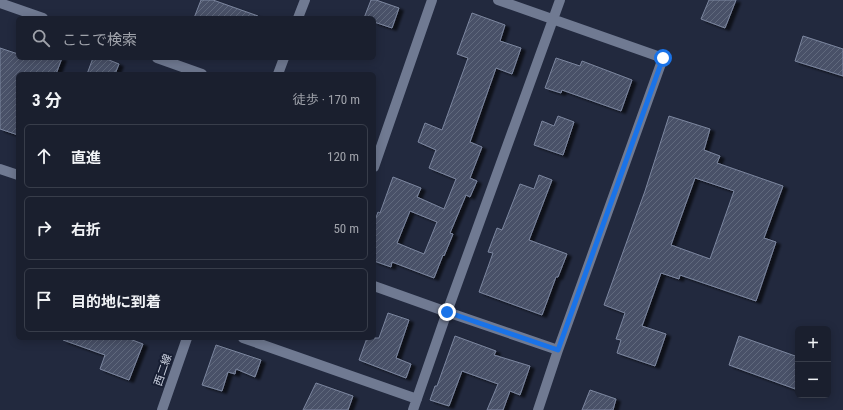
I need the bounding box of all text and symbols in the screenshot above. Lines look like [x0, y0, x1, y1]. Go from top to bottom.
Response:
search box [16, 16, 376, 60]
icon: search [30, 27, 52, 49]
text: ここで検索 [62, 31, 137, 49]
route start [654, 49, 672, 67]
text: 3 分 [32, 90, 62, 110]
text: 徒歩 · 170 m [293, 92, 360, 107]
icon: ahead [33, 145, 55, 167]
text: 直進 [71, 149, 101, 167]
text: 120 m [327, 149, 359, 164]
icon: right [33, 217, 55, 239]
text: 右折 [71, 221, 101, 239]
text: 50 m [333, 221, 359, 236]
icon: arrive [33, 289, 55, 311]
text: 目的地に到着 [71, 293, 161, 311]
route end [438, 303, 456, 321]
map controls [795, 326, 831, 398]
button: + [795, 326, 831, 362]
street label: 西二線 [151, 352, 175, 388]
button: − [795, 362, 831, 398]

